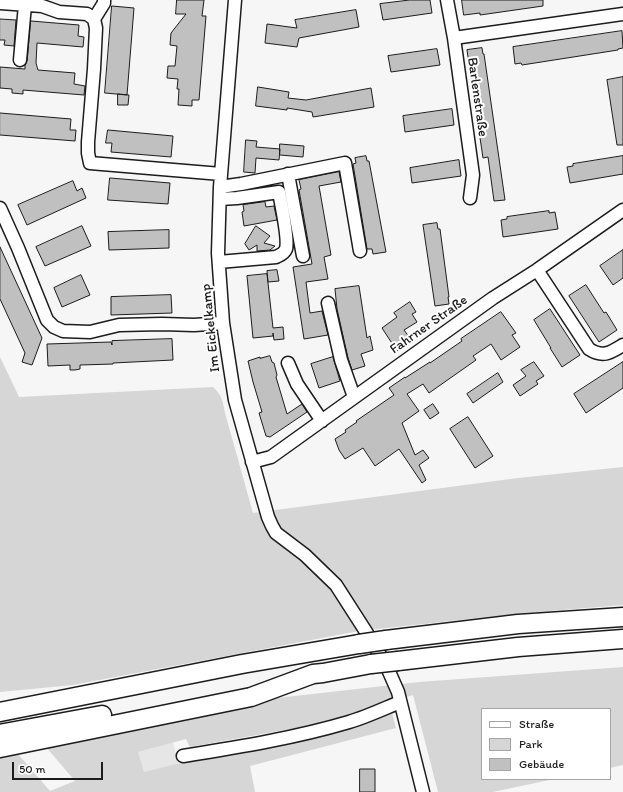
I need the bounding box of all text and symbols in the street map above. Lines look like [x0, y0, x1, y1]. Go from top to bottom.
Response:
street label: Barlenstraße [463, 56, 491, 138]
street label: Im Eickelkamp [198, 283, 224, 373]
street label: Fahrner Straße [387, 292, 471, 358]
legend [481, 708, 611, 780]
text: Straße [519, 717, 554, 731]
text: Park [519, 737, 543, 751]
scale bar [14, 754, 105, 780]
text: Gebäude [519, 757, 564, 771]
text: 50 m [19, 762, 45, 776]

